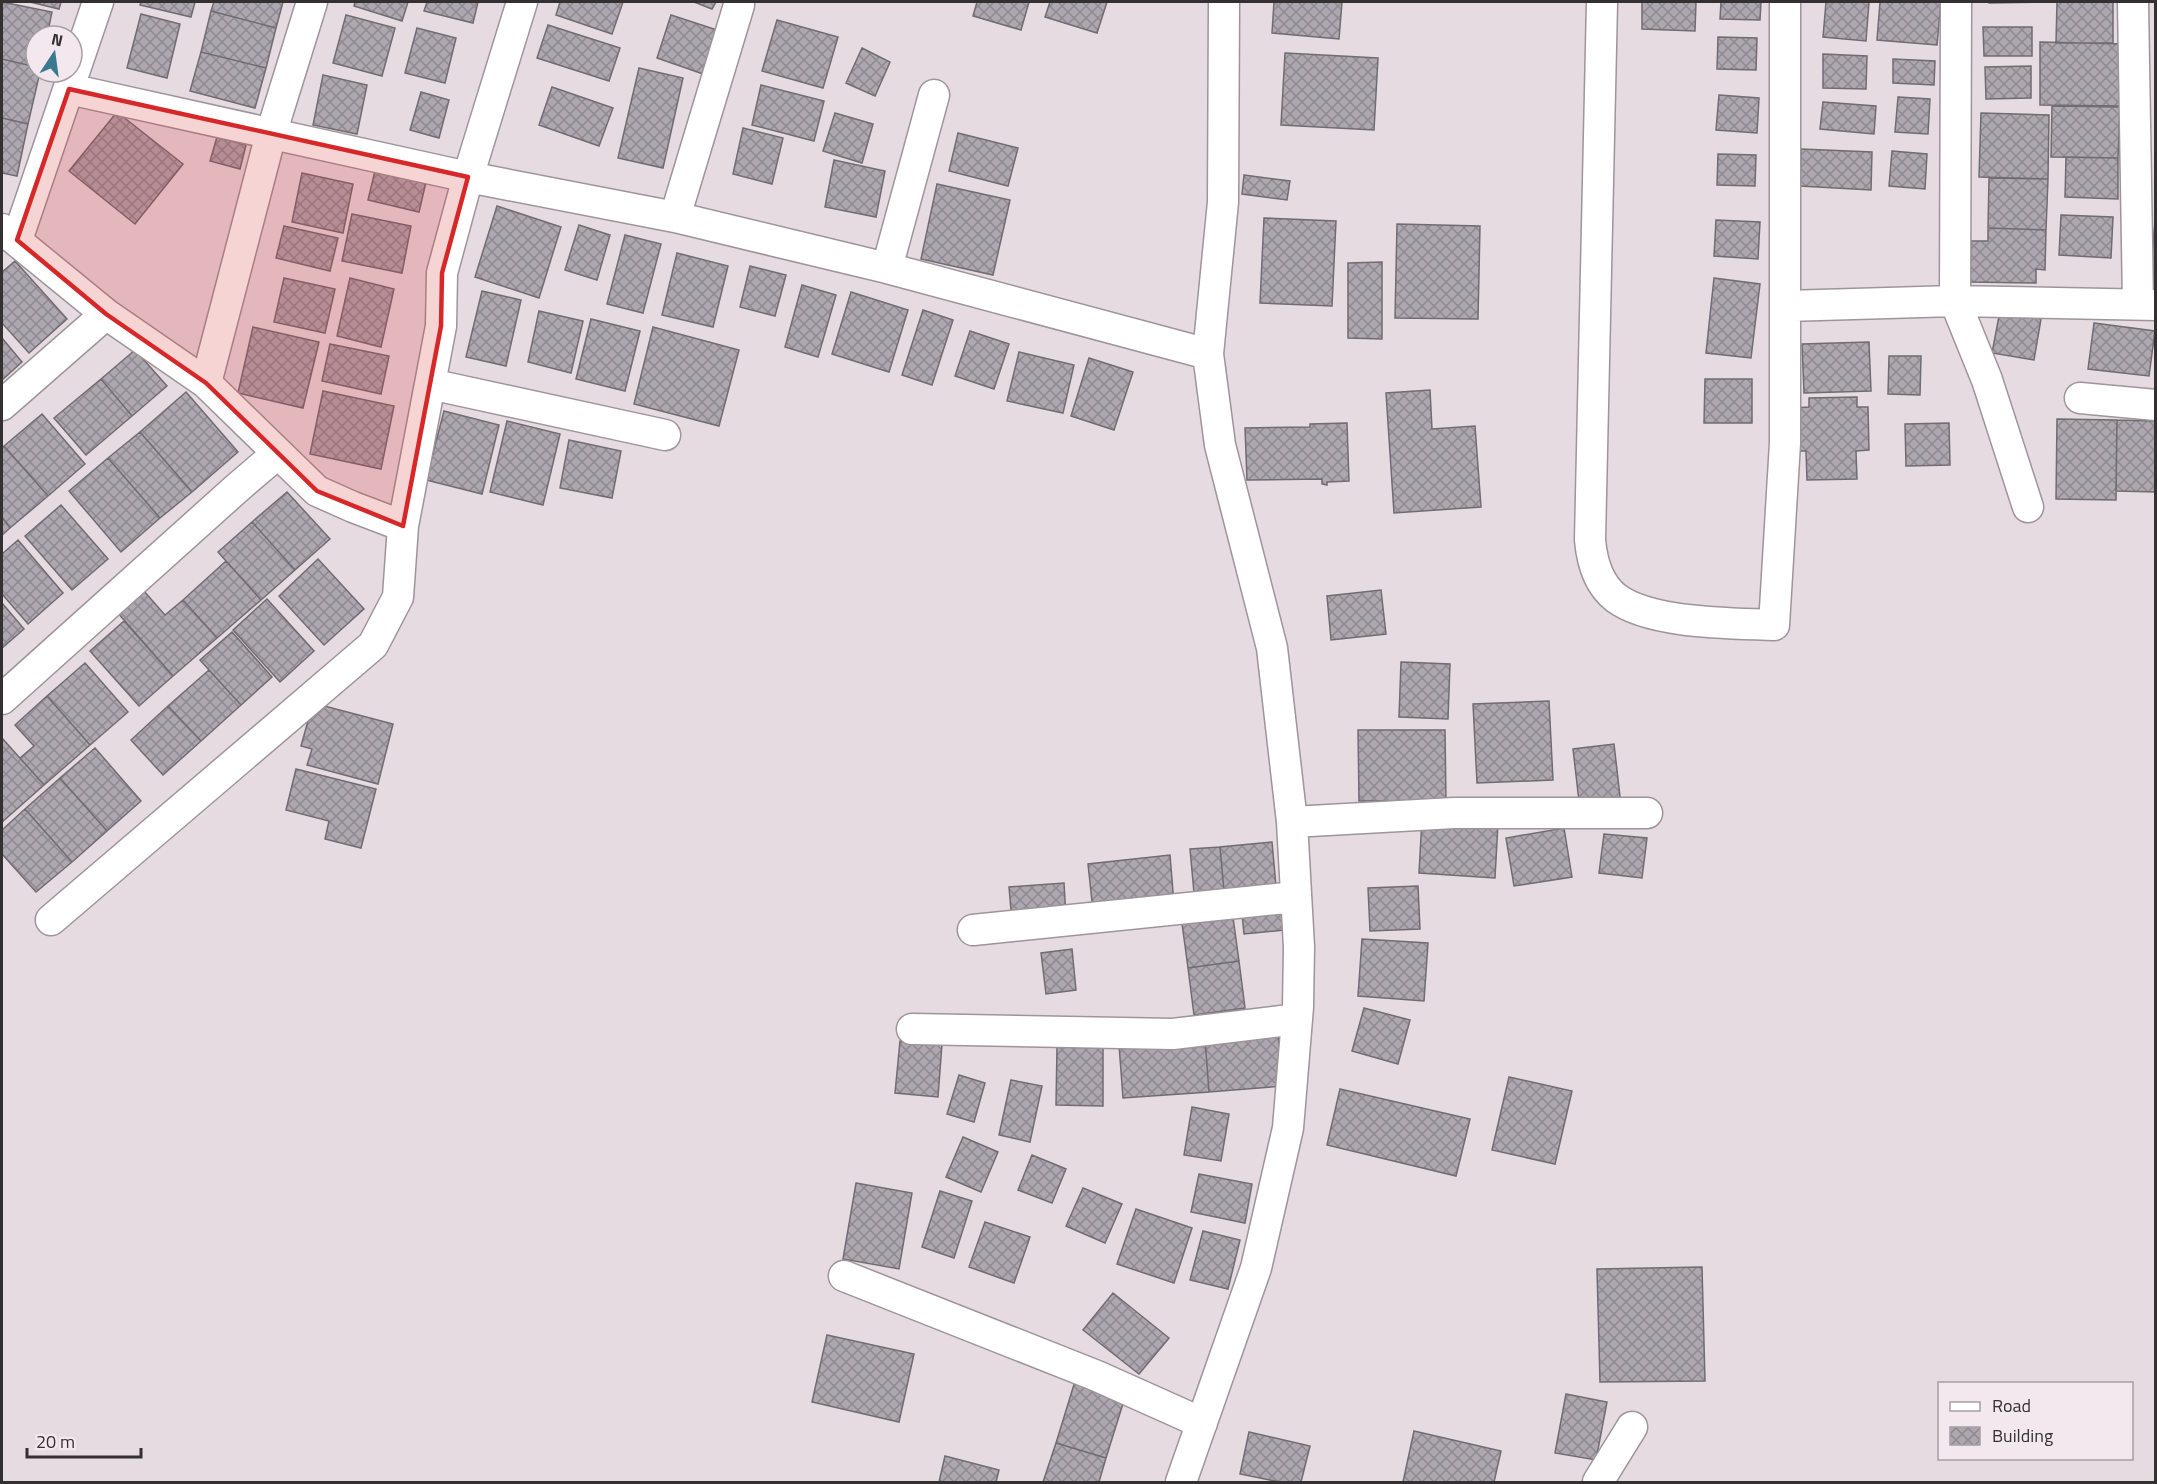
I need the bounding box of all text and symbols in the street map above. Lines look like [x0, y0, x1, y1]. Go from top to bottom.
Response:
north arrow [24, 24, 84, 84]
text: N [49, 26, 65, 52]
legend [1938, 1382, 2133, 1460]
text: Road [1992, 1392, 2031, 1419]
scale bar [27, 1421, 141, 1459]
text: Building [1992, 1422, 2053, 1449]
text: 20 m [36, 1428, 75, 1455]

